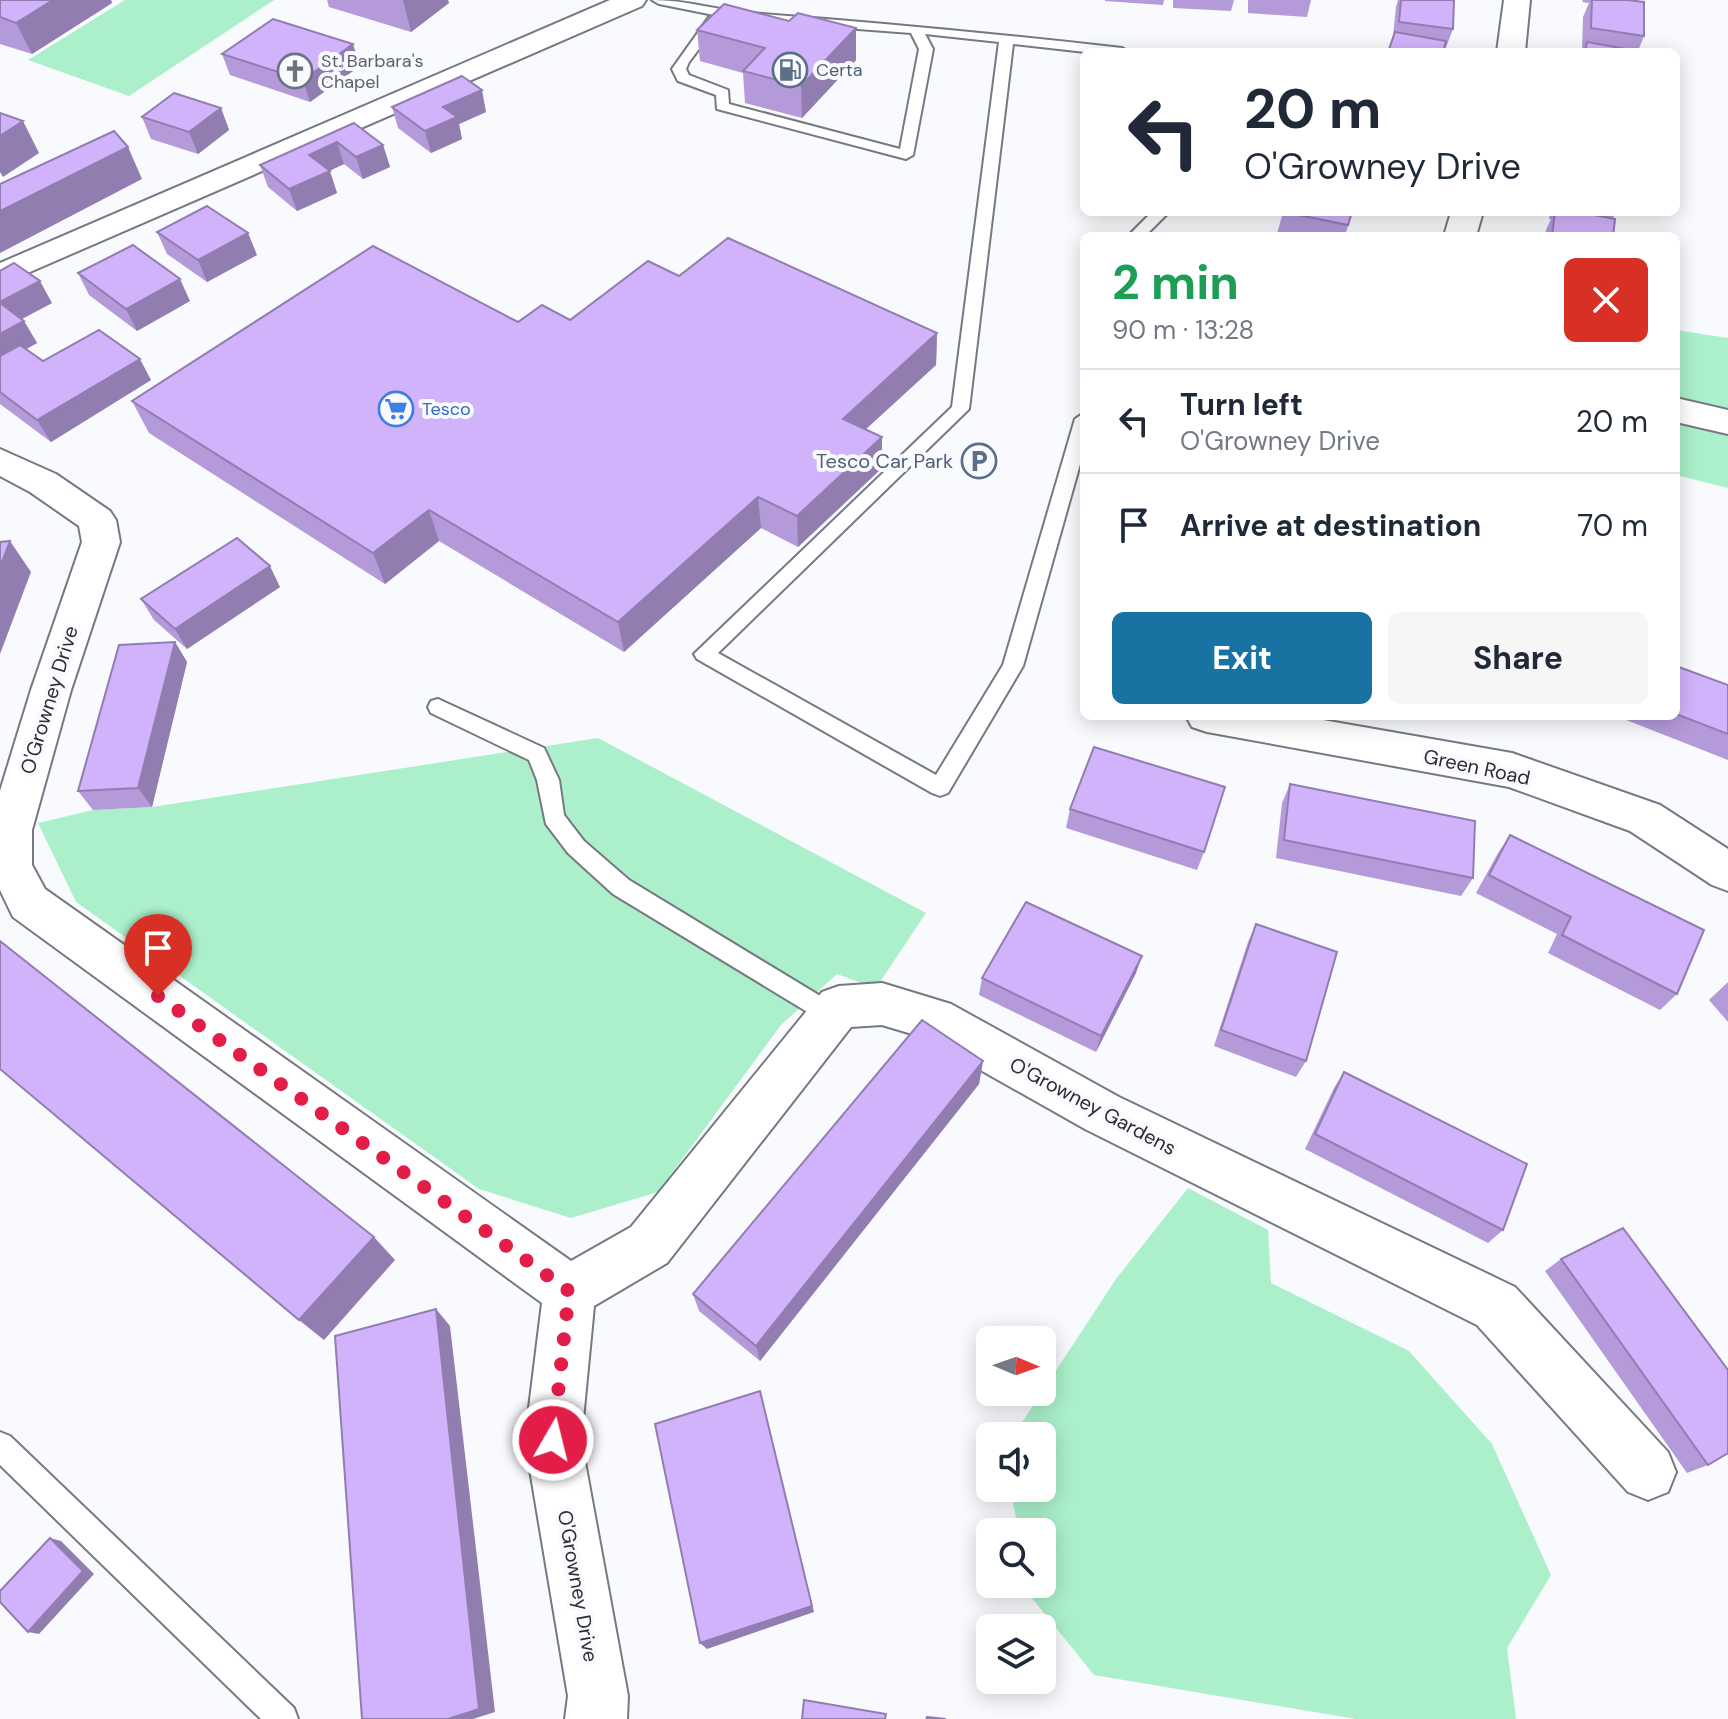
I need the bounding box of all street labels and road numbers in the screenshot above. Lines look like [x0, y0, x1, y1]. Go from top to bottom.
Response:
street label: O'Growney Drive [14, 623, 84, 777]
street label: Green Road [1421, 743, 1533, 791]
street label: O'Growney Gardens [1005, 1051, 1181, 1161]
street label: O'Growney Drive [552, 1508, 604, 1664]

